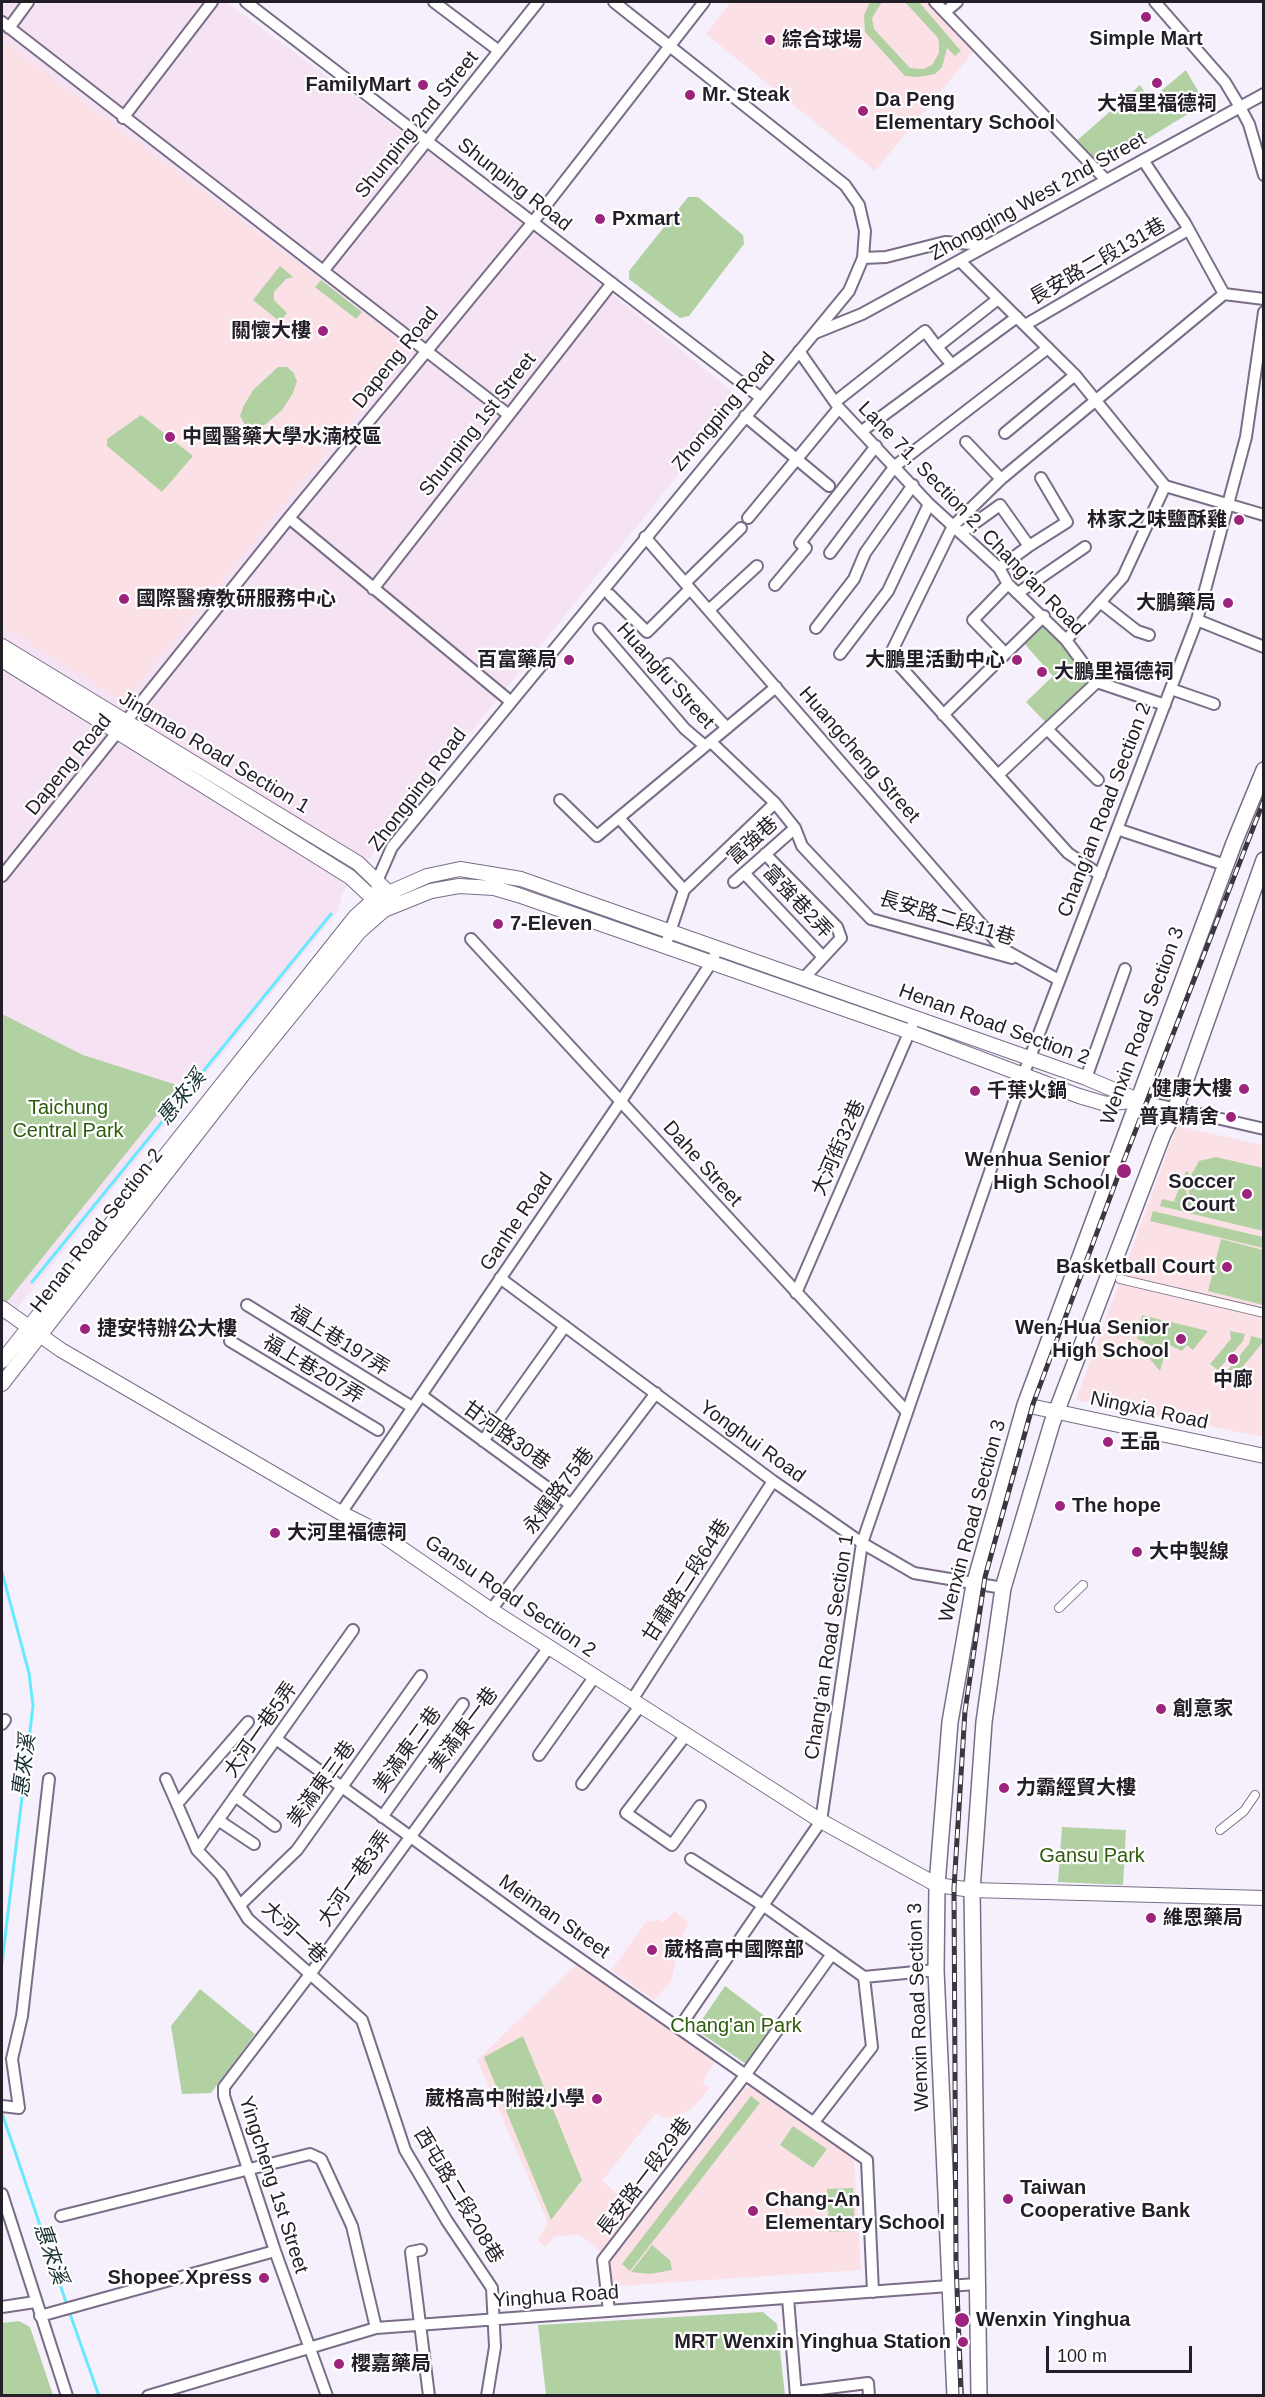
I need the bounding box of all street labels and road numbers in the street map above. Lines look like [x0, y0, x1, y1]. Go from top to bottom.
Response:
street label: Shunping 2nd Street [350, 47, 484, 203]
street label: Zhongqing West 2nd Street [926, 128, 1150, 266]
street label: Shunping Road [452, 133, 576, 237]
street label: 長安路二段131巷 [1026, 213, 1170, 311]
street label: Dapeng Road [348, 302, 444, 414]
street label: Shunping 1st Street [414, 348, 542, 502]
street label: Zhongping Road [667, 348, 781, 476]
street label: Lane 71, Section 2, Chang'an Road [853, 397, 1089, 641]
street label: Huangfu Street [611, 618, 719, 734]
street label: Huangcheng Street [793, 682, 925, 828]
street label: Jingmao Road Section 1 [114, 687, 314, 819]
street label: Chang’an Road Section 2 [1053, 699, 1157, 921]
street label: Dapeng Road [21, 709, 117, 821]
street label: Zhongping Road [364, 724, 472, 856]
street label: 富強巷 [723, 812, 783, 870]
street label: 富強巷2弄 [757, 860, 837, 944]
street label: 長安路二段11巷 [876, 887, 1018, 951]
street label: Wenxin Road Section 3 [1096, 924, 1190, 1128]
street label: Henan Road Section 2 [895, 979, 1093, 1071]
street label: 大河街32巷 [807, 1096, 871, 1200]
street label: Dahe Street [657, 1116, 747, 1212]
street label: Henan Road Section 2 [26, 1144, 168, 1318]
street label: Ganhe Road [475, 1168, 559, 1276]
street label: 福上巷197弄 [285, 1301, 393, 1381]
street label: 福上巷207弄 [258, 1331, 368, 1409]
street label: Ningxia Road [1088, 1387, 1210, 1435]
street label: 甘河路30巷 [458, 1396, 554, 1476]
street label: Yonghui Road [694, 1396, 810, 1488]
street label: Wenxin Road Section 3 [934, 1417, 1012, 1625]
street label: 永輝路75巷 [519, 1443, 599, 1539]
street label: 甘肅路二段64巷 [638, 1515, 736, 1647]
street label: Gansu Road Section 2 [420, 1531, 600, 1663]
street label: Chang’an Road Section 1 [800, 1533, 860, 1761]
street label: 大河一巷5弄 [219, 1678, 303, 1782]
street label: 美滿東一巷 [424, 1683, 504, 1777]
street label: 美滿東二巷 [369, 1702, 447, 1798]
street label: 美滿東三巷 [283, 1736, 361, 1832]
street label: 大河一巷3弄 [313, 1827, 397, 1931]
street label: Meiman Street [494, 1870, 614, 1964]
street label: 大河一巷 [257, 1897, 331, 1969]
street label: Wenxin Road Section 3 [903, 1902, 935, 2112]
street label: Yingcheng 1st Street [233, 2093, 313, 2277]
street label: 長安路一段29巷 [593, 2113, 697, 2241]
street label: 西屯路二段208巷 [408, 2124, 508, 2268]
street label: Yinghua Road [492, 2281, 620, 2313]

